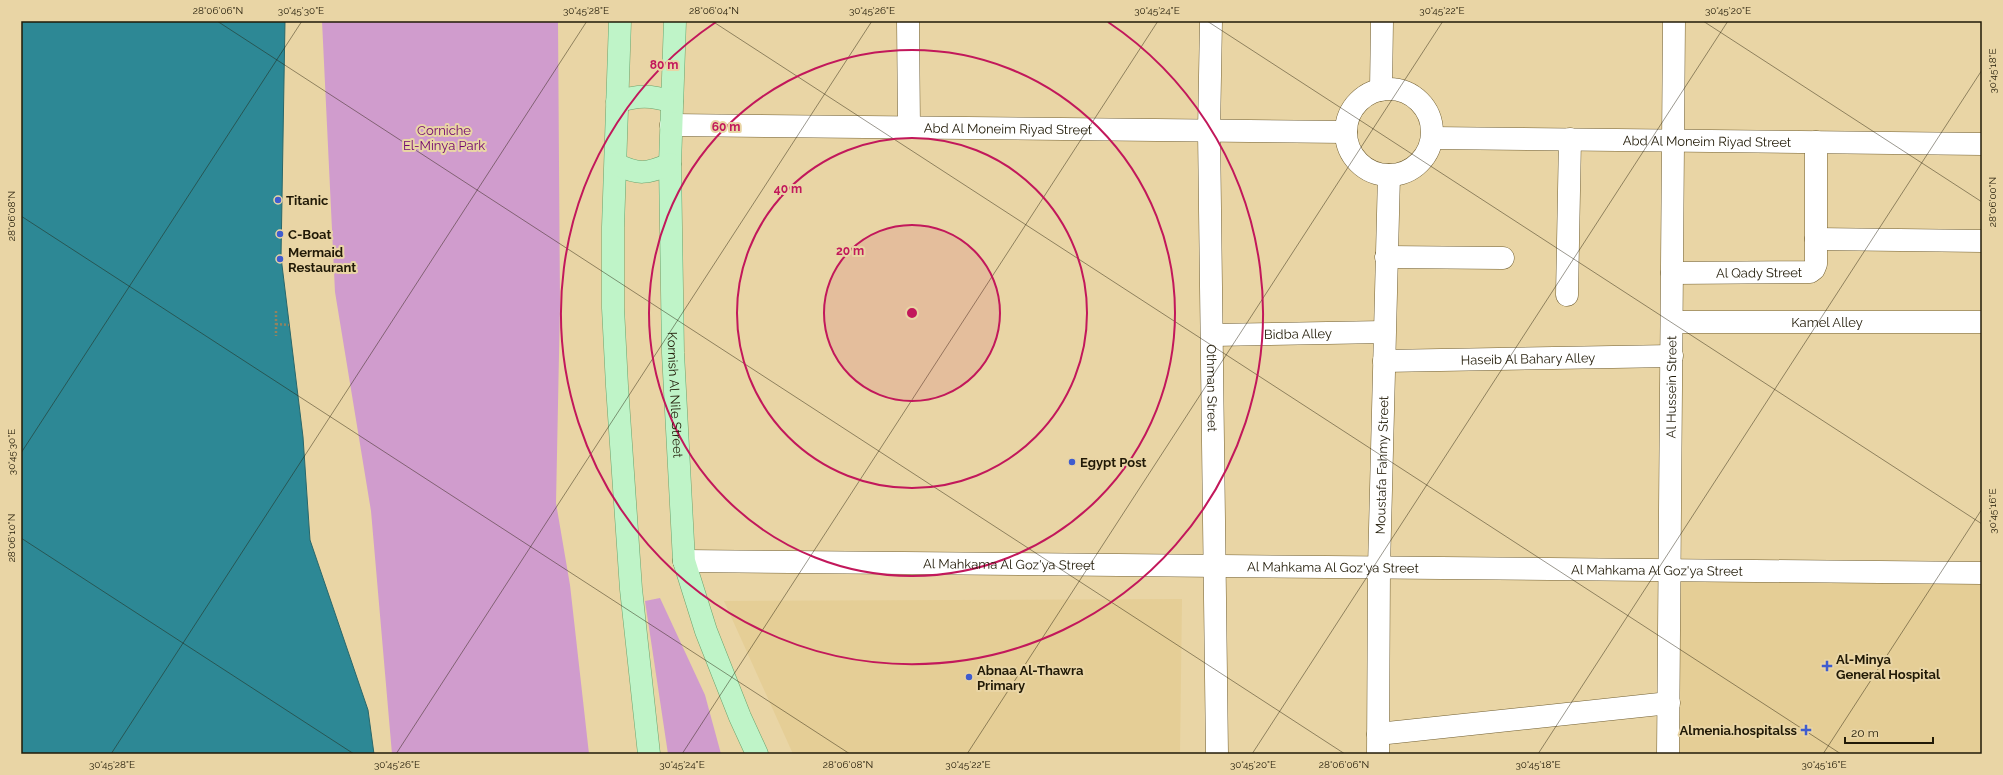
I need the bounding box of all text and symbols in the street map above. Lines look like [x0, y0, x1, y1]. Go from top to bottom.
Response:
text: 28°06'06"N [193, 5, 243, 16]
text: 30°45'30"E [278, 5, 324, 16]
text: 30°45'28"E [563, 5, 609, 16]
text: 28°06'04"N [689, 5, 739, 16]
text: 30°45'26"E [849, 5, 895, 16]
text: 30°45'24"E [1134, 5, 1180, 16]
text: 30°45'22"E [1419, 5, 1465, 16]
text: 30°45'20"E [1705, 5, 1751, 16]
text: 30°45'18"E [1987, 48, 1998, 94]
text: 80 m [650, 58, 678, 72]
text: 60 m [712, 120, 740, 134]
street label: Abd Al Moneim Riyad Street [924, 120, 1093, 137]
park label: Corniche El-Minya Park [403, 123, 485, 153]
street label: Abd Al Moneim Riyad Street [1623, 133, 1792, 149]
text: 28°06'00"N [1987, 177, 1998, 227]
text: 40 m [774, 182, 802, 196]
text: 28°06'08"N [6, 191, 17, 241]
place label: Titanic [286, 193, 329, 208]
marker: Titanic [273, 195, 283, 205]
place label: C-Boat [288, 227, 331, 242]
marker: C-Boat [275, 229, 285, 239]
text: 20 m [836, 244, 864, 258]
place label: Mermaid Restaurant [288, 245, 356, 275]
marker: Mermaid Restaurant [275, 254, 285, 264]
street label: Al Qady Street [1716, 265, 1803, 280]
centre of rings [905, 306, 919, 320]
street label: Kamel Alley [1791, 315, 1863, 330]
street label: Bidba Alley [1264, 325, 1332, 342]
street label: Kornish Al Nile Street [665, 332, 686, 459]
street label: Al Hussein Street [1663, 335, 1679, 438]
street label: Othman Street [1204, 344, 1220, 433]
street label: Haseib Al Bahary Alley [1461, 350, 1595, 367]
street label: Moustafa Fahmy Street [1372, 395, 1391, 534]
text: 30°45'30"E [6, 429, 17, 475]
place label: Egypt Post [1080, 455, 1147, 470]
marker: Egypt Post [1067, 457, 1077, 467]
text: 30°45'16"E [1987, 488, 1998, 534]
text: 28°06'10"N [6, 514, 17, 562]
street label: Al Mahkama Al Goz'ya Street [923, 556, 1096, 572]
street label: Al Mahkama Al Goz'ya Street [1247, 559, 1420, 575]
street label: Al Mahkama Al Goz'ya Street [1571, 562, 1744, 578]
place label: Al-Minya General Hospital [1836, 652, 1941, 682]
marker: Al-Minya General Hospital [1821, 660, 1833, 672]
place label: Abnaa Al-Thawra Primary [977, 663, 1084, 693]
marker: Abnaa Al-Thawra Primary [964, 672, 974, 682]
scale bar [1845, 719, 1933, 745]
place label: Almenia.hospitalss [1680, 723, 1798, 738]
marker: Almenia.hospitalss [1800, 724, 1812, 736]
text: 20 m [1851, 726, 1879, 740]
text: 30°45'28"E [89, 759, 135, 770]
text: 30°45'26"E [374, 759, 420, 770]
text: 30°45'24"E [659, 759, 705, 770]
text: 28°06'08"N [823, 759, 873, 770]
text: 30°45'22"E [945, 759, 991, 770]
text: 30°45'20"E [1230, 759, 1276, 770]
text: 28°06'06"N [1319, 759, 1369, 770]
text: 30°45'18"E [1515, 759, 1561, 770]
text: 30°45'16"E [1801, 759, 1847, 770]

